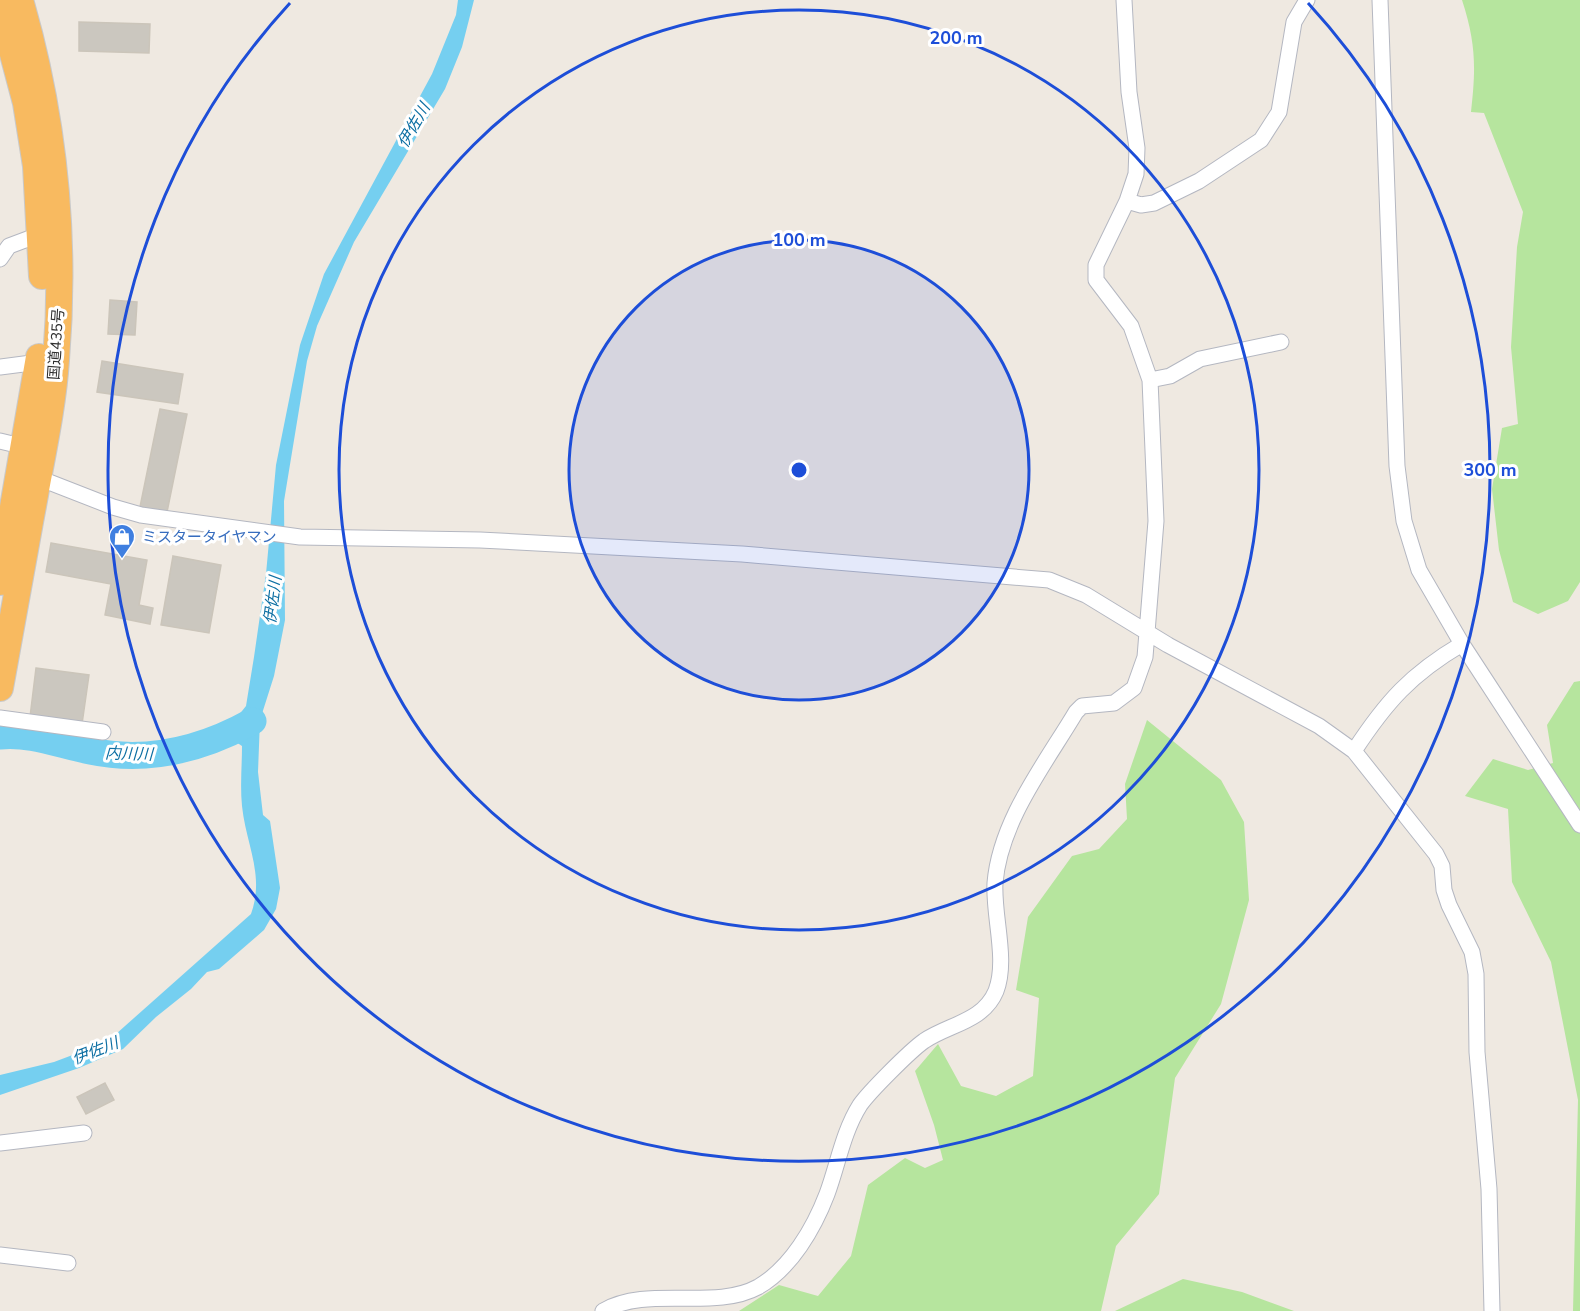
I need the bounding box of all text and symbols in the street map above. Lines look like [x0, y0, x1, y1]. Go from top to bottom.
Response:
text: 200 m [929, 26, 983, 50]
water label: 伊佐川 [392, 97, 436, 152]
text: 100 m [772, 228, 826, 252]
street label: 国道435号 [44, 307, 68, 381]
text: 300 m [1463, 458, 1517, 482]
centre of rings [789, 460, 809, 480]
shop icon: ミスタータイヤマン [107, 522, 137, 560]
place label: ミスタータイヤマン [142, 527, 277, 547]
water label: 伊佐川 [259, 573, 287, 625]
water label: 内川川 [105, 742, 155, 766]
water label: 伊佐川 [69, 1031, 124, 1070]

